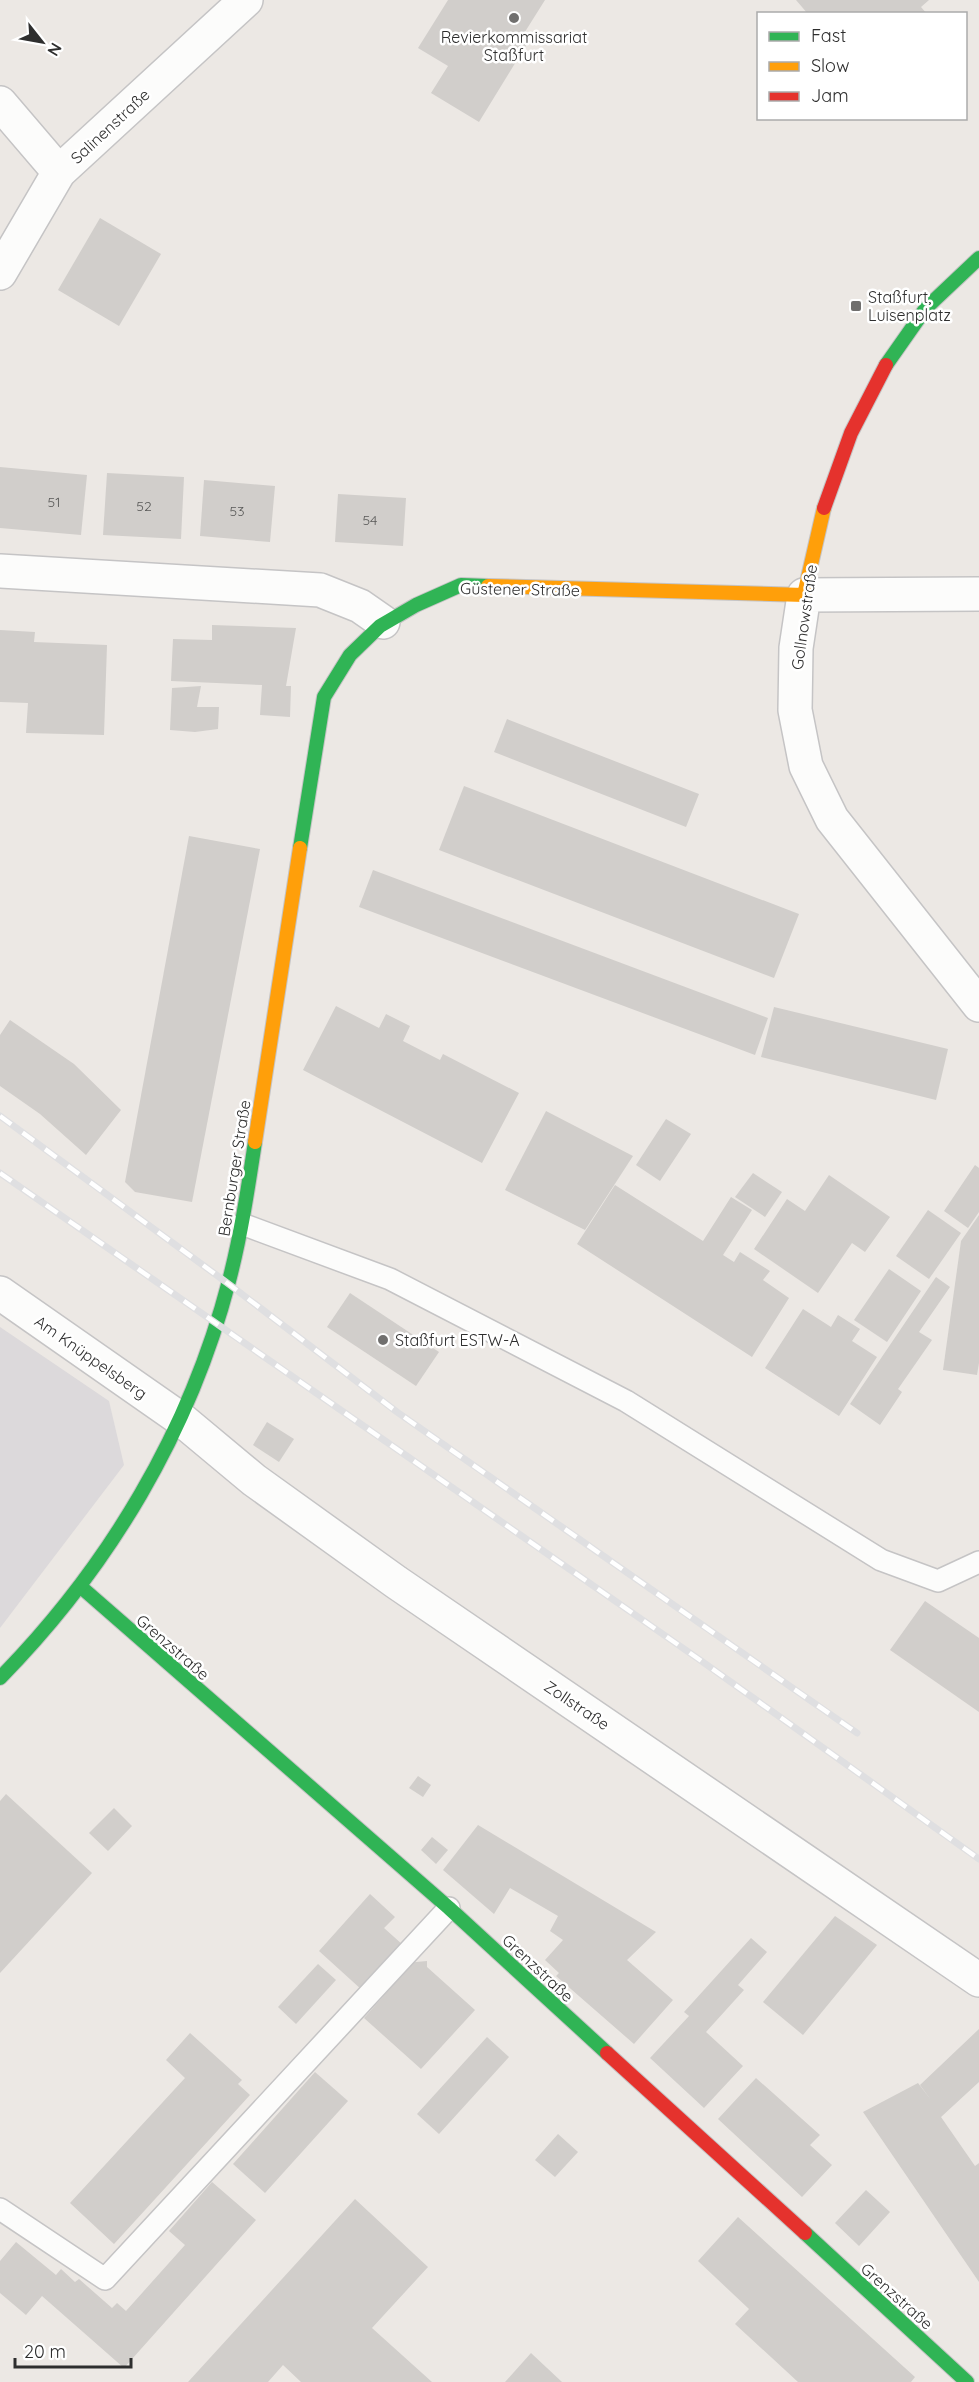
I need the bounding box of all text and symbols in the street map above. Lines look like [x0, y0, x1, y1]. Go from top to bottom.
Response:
marker: Revierkommissariat Staßfurt [507, 11, 521, 25]
north arrow [12, 12, 72, 72]
legend [757, 12, 967, 120]
text: Fast [811, 24, 846, 47]
place label: Revierkommissariat Staßfurt [441, 27, 587, 65]
text: N [43, 40, 66, 60]
text: Slow [811, 54, 849, 77]
street label: Salinenstraße [66, 84, 154, 168]
text: Jam [811, 84, 849, 107]
place label: Staßfurt, Luisenplatz [868, 287, 951, 325]
marker: Staßfurt, Luisenplatz [849, 299, 863, 313]
house number: 51 [48, 493, 60, 511]
house number: 52 [136, 497, 152, 515]
house number: 53 [230, 502, 244, 520]
house number: 54 [362, 511, 378, 529]
street label: Gollnowstraße [787, 563, 821, 671]
street label: Güstener Straße [460, 578, 580, 600]
street label: Bernburger Straße [213, 1098, 255, 1238]
street label: Am Knüppelsberg [31, 1311, 151, 1403]
place label: Staßfurt ESTW-A [395, 1330, 520, 1350]
marker: Staßfurt ESTW-A [376, 1333, 390, 1347]
street label: Grenzstraße [132, 1610, 214, 1684]
street label: Zollstraße [540, 1676, 614, 1734]
street label: Grenzstraße [498, 1930, 578, 2006]
street label: Grenzstraße [857, 2258, 937, 2334]
scale bar [15, 2331, 130, 2369]
text: 20 m [24, 2340, 66, 2363]

